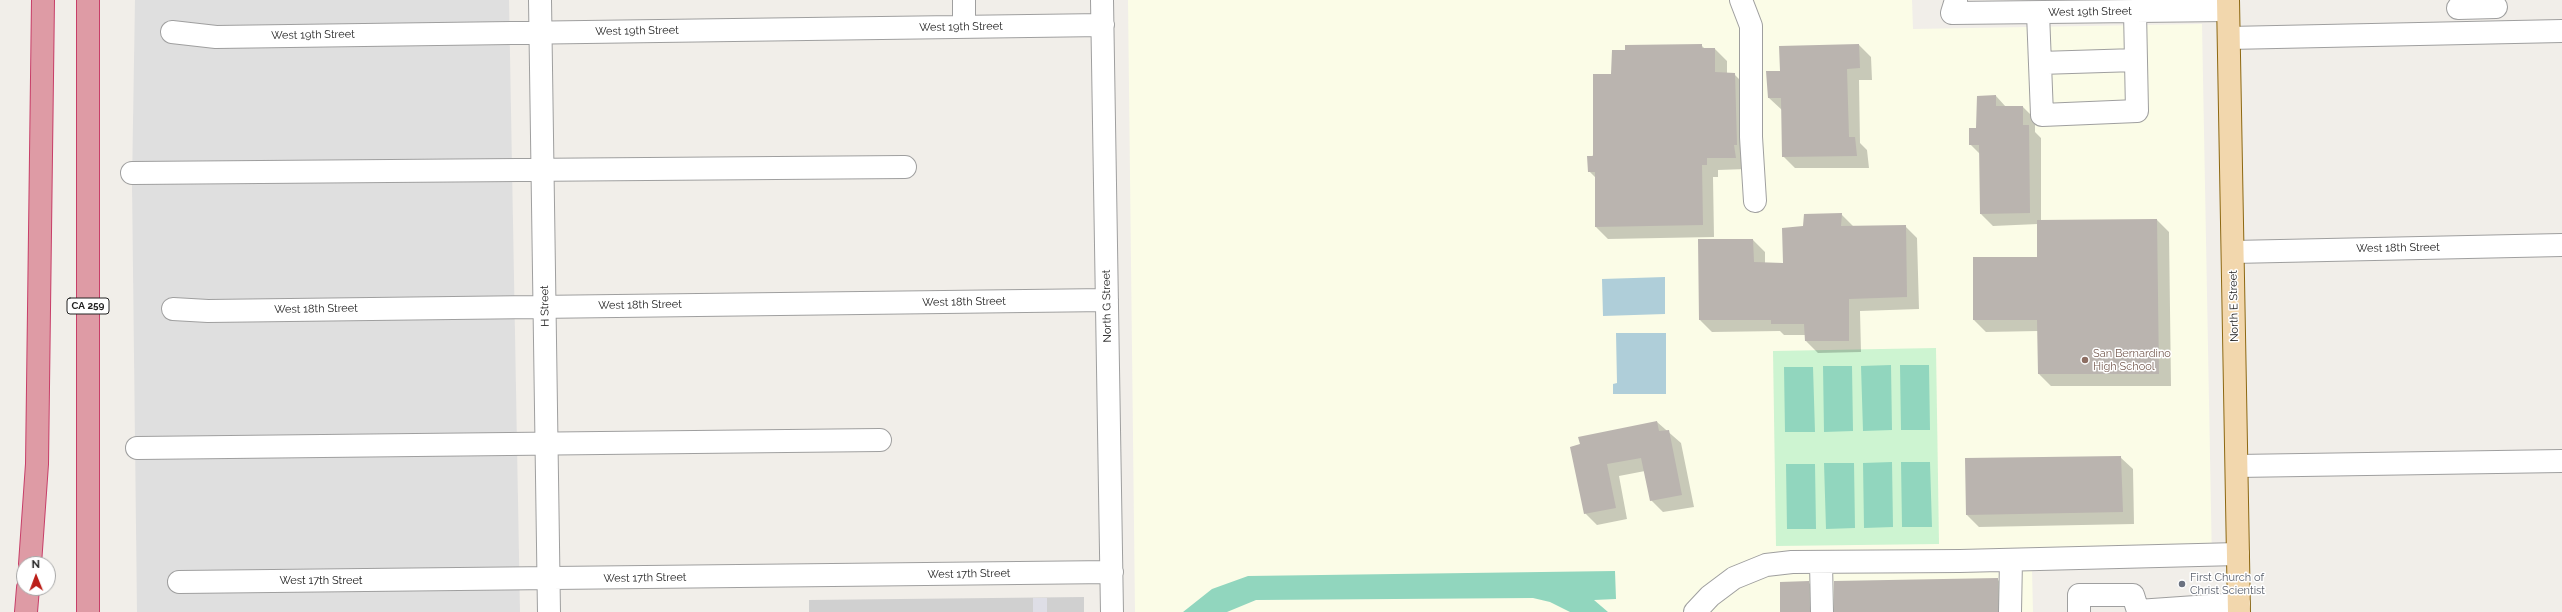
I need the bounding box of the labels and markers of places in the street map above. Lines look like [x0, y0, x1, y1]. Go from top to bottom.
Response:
place label: San Bernardino High School [2093, 347, 2171, 373]
marker: San Bernardino High School [2080, 355, 2090, 365]
place label: First Church of Christ Scientist [2190, 571, 2265, 597]
marker: First Church of Christ Scientist [2177, 579, 2187, 589]

